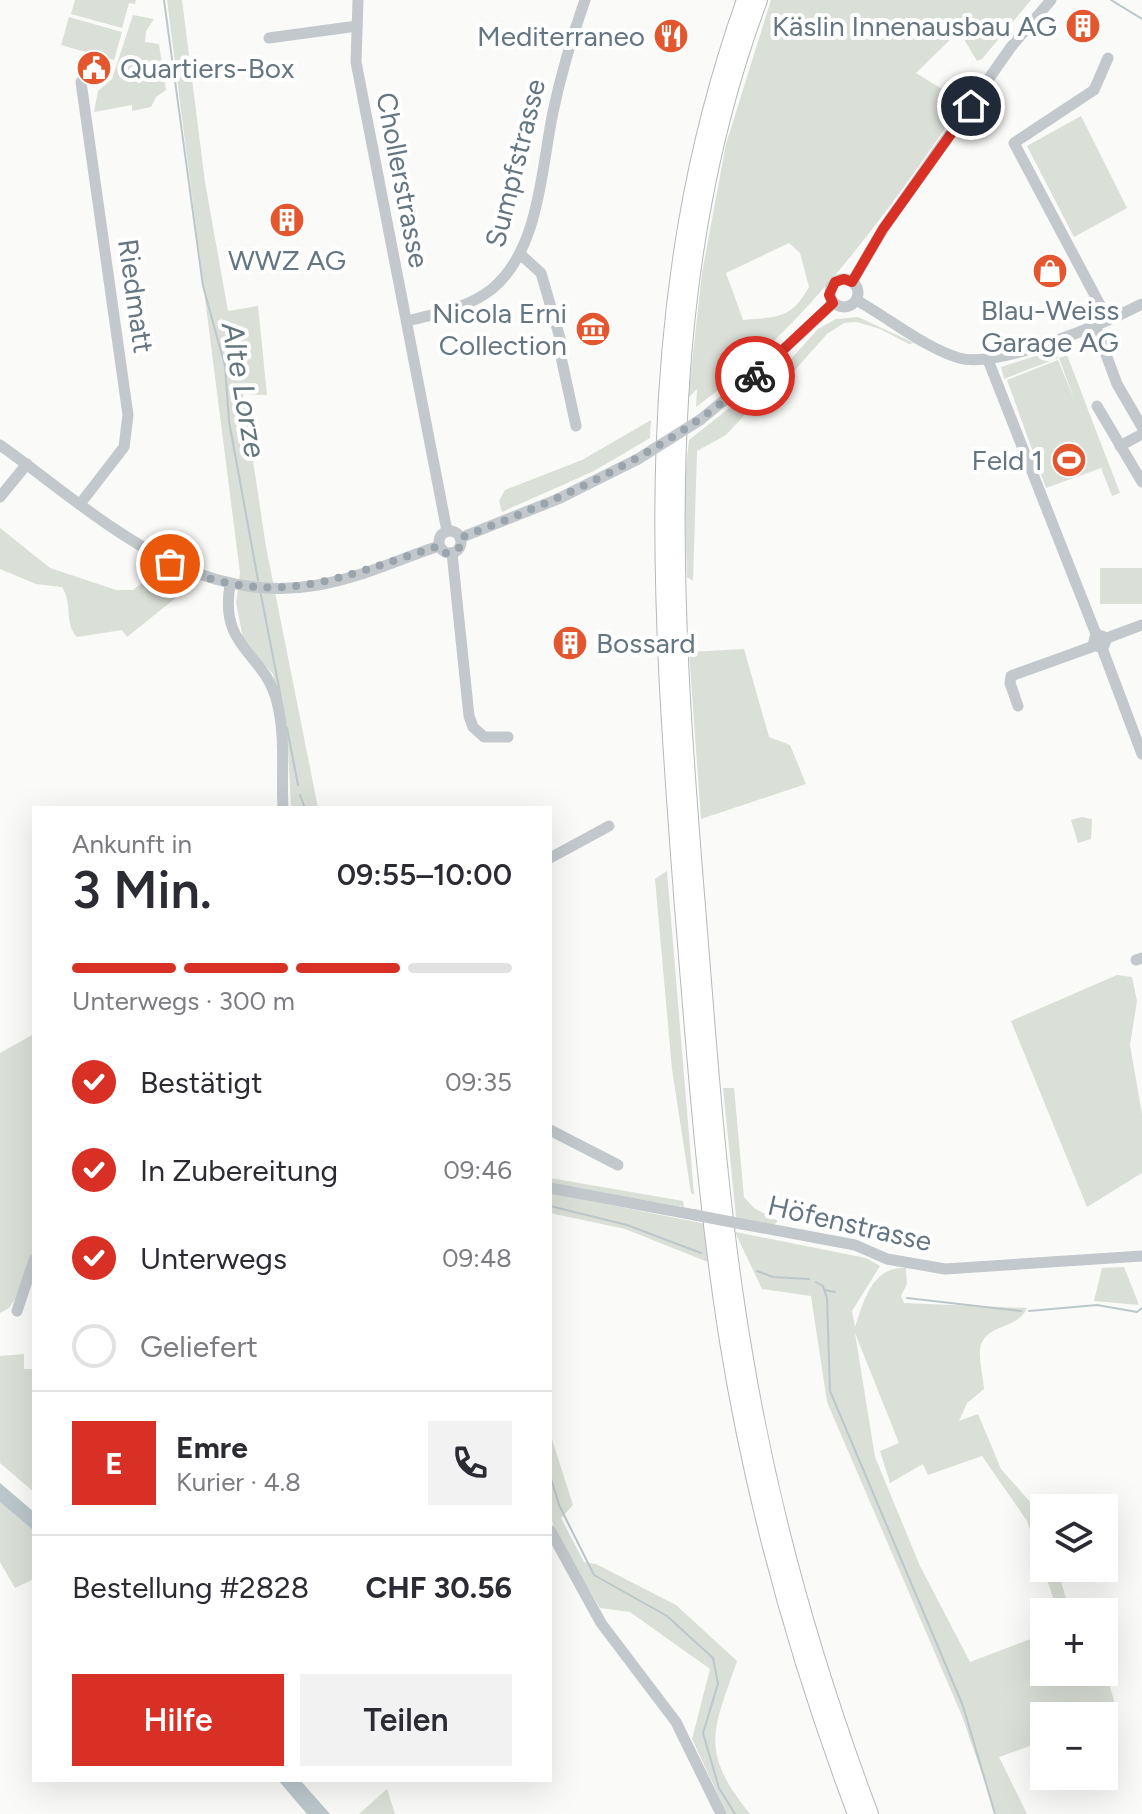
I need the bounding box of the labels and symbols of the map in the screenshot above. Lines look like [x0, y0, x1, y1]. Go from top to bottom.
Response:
building icon: Käslin Innenausbau AG [1064, 7, 1102, 45]
place label: Käslin Innenausbau AG [772, 9, 1057, 43]
restaurant icon: Mediterraneo [652, 17, 690, 55]
place label: Mediterraneo [477, 19, 645, 53]
public building icon: Quartiers-Box [75, 49, 113, 87]
place label: Quartiers-Box [120, 51, 295, 85]
pin [937, 72, 1005, 140]
street label: Sumpfstrasse [478, 75, 552, 251]
street label: Chollerstrasse [369, 89, 437, 271]
building icon: WWZ AG [268, 201, 306, 239]
street label: Riedmatt [111, 237, 161, 355]
place label: WWZ AG [228, 243, 346, 277]
shop icon: Blau-Weiss Garage AG [1031, 252, 1069, 290]
place label: Blau-Weiss Garage AG [981, 293, 1119, 359]
place label: Nicola Erni Collection [432, 296, 567, 362]
museum icon: Nicola Erni Collection [574, 310, 612, 348]
water label: Alte Lorze [214, 318, 274, 461]
courier [715, 336, 795, 416]
sports icon: Feld 1 [1050, 441, 1088, 479]
place label: Feld 1 [972, 443, 1043, 477]
pin [136, 530, 204, 598]
building icon: Bossard [551, 624, 589, 662]
place label: Bossard [596, 626, 696, 660]
street label: Höfenstrasse [765, 1188, 935, 1258]

